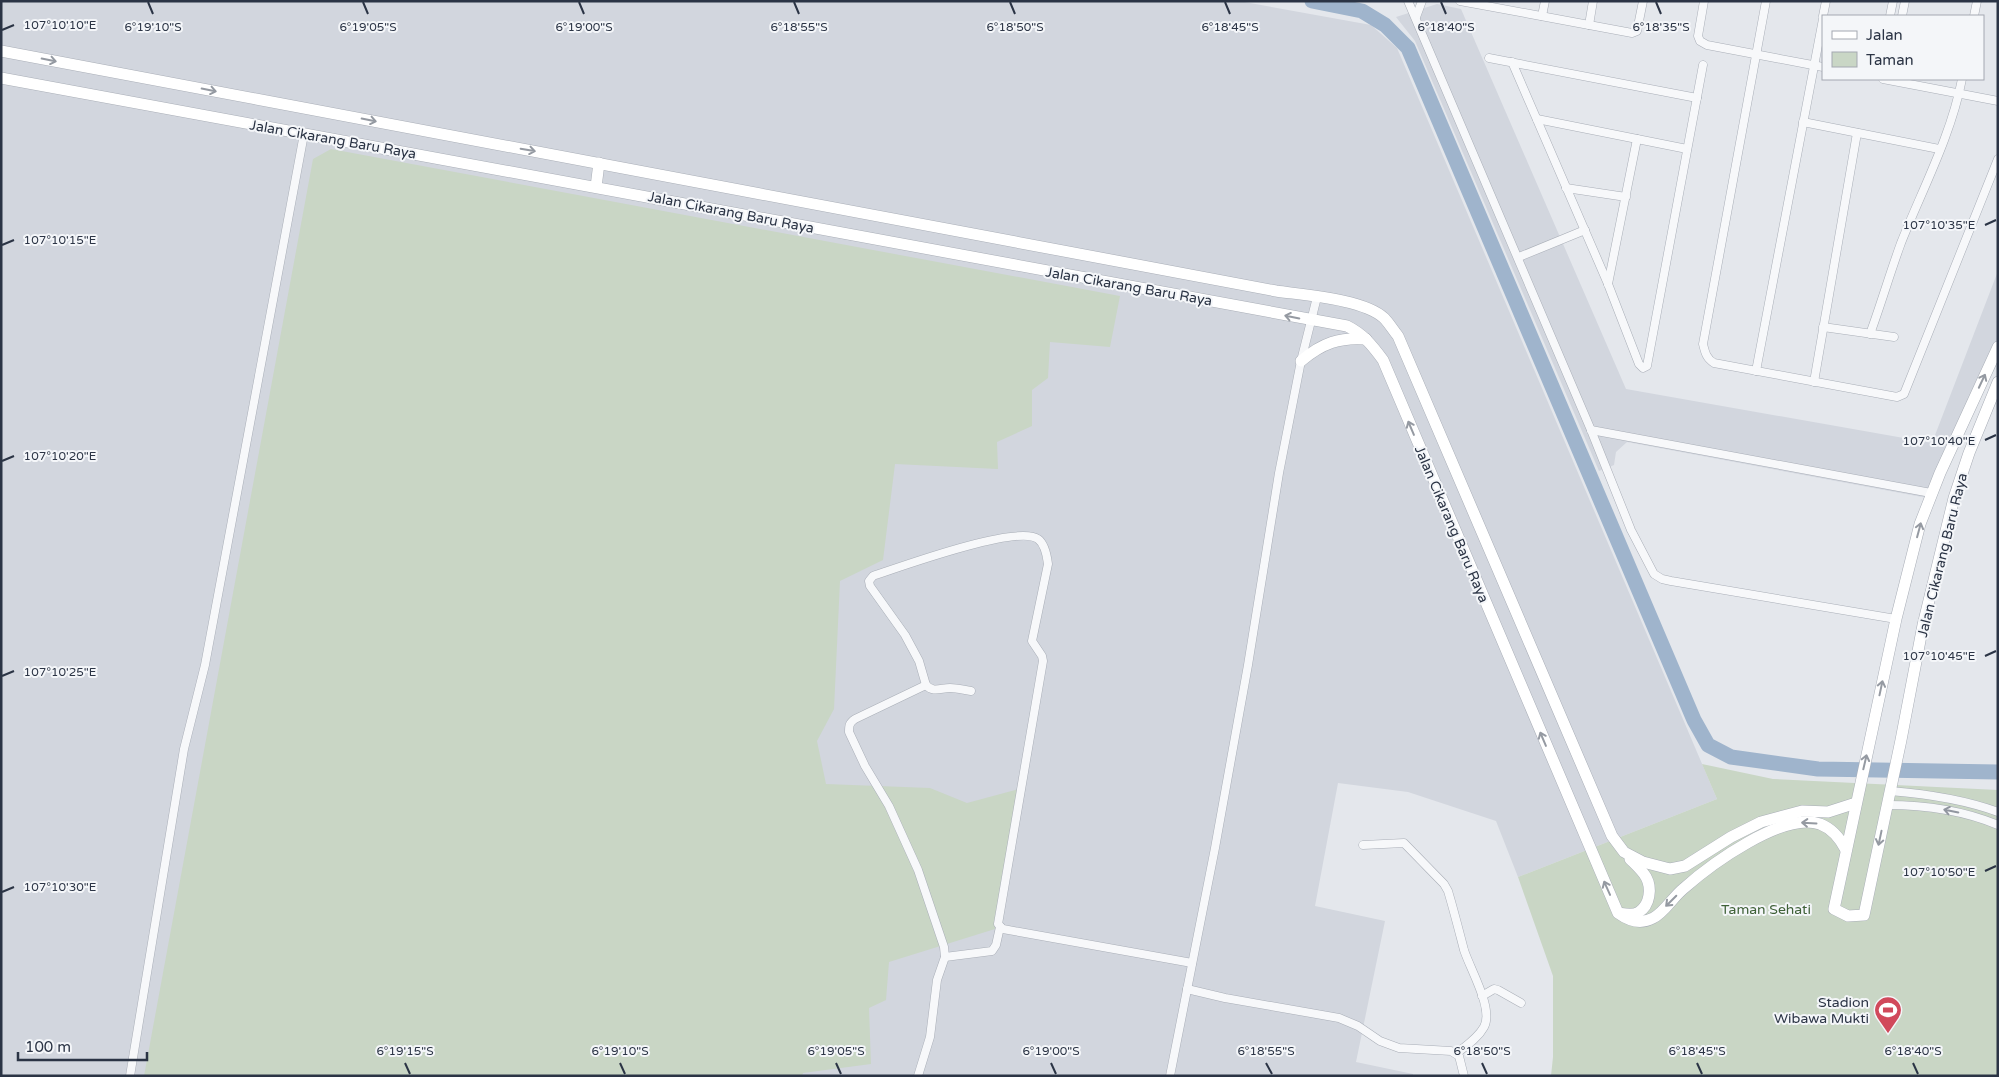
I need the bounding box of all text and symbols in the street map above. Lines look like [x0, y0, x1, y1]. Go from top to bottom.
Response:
legend [1822, 15, 1984, 80]
text: 107°10'10"E [24, 18, 97, 32]
text: 6°19'10"S [124, 20, 182, 34]
text: 6°19'05"S [339, 20, 397, 34]
text: 6°19'00"S [555, 20, 613, 34]
text: 6°18'55"S [770, 20, 828, 34]
text: 6°18'50"S [986, 20, 1044, 34]
text: 6°18'45"S [1201, 20, 1259, 34]
text: 6°18'40"S [1417, 20, 1475, 34]
text: 6°18'35"S [1632, 20, 1690, 34]
text: Jalan [1866, 26, 1903, 44]
text: Taman [1866, 51, 1914, 69]
one-way arrow [41, 56, 57, 65]
one-way arrow [200, 85, 216, 95]
one-way arrow [360, 115, 376, 125]
street label: Jalan Cikarang Baru Raya [248, 116, 418, 163]
one-way arrow [520, 145, 536, 155]
street label: Jalan Cikarang Baru Raya [646, 188, 815, 237]
text: 107°10'35"E [1903, 218, 1976, 232]
text: 107°10'15"E [24, 233, 97, 247]
street label: Jalan Cikarang Baru Raya [1044, 263, 1214, 310]
one-way arrow [1284, 311, 1300, 321]
one-way arrow [1978, 374, 1988, 389]
one-way arrow [1406, 421, 1416, 436]
text: 107°10'40"E [1903, 434, 1976, 448]
street label: Jalan Cikarang Baru Raya [1411, 443, 1492, 605]
text: 107°10'20"E [24, 449, 97, 463]
street label: Jalan Cikarang Baru Raya [1914, 471, 1971, 639]
one-way arrow [1914, 522, 1924, 538]
text: 107°10'45"E [1903, 649, 1976, 663]
text: 107°10'25"E [24, 665, 97, 679]
one-way arrow [1877, 680, 1887, 696]
one-way arrow [1538, 732, 1547, 747]
one-way arrow [1861, 755, 1870, 771]
one-way arrow [1943, 806, 1959, 815]
one-way arrow [1802, 818, 1818, 827]
one-way arrow [1875, 830, 1884, 846]
text: 107°10'50"E [1903, 865, 1976, 879]
text: 107°10'30"E [24, 880, 97, 894]
one-way arrow [1601, 881, 1611, 896]
one-way arrow [1665, 895, 1677, 907]
park label: Taman Sehati [1721, 901, 1811, 918]
place label: Stadion Wibawa Mukti [1774, 994, 1869, 1027]
sports icon: Stadion Wibawa Mukti [1873, 995, 1903, 1034]
scale bar [18, 1030, 146, 1062]
text: 100 m [25, 1038, 71, 1056]
text: 6°19'15"S [376, 1044, 434, 1058]
text: 6°19'10"S [591, 1044, 649, 1058]
text: 6°19'05"S [807, 1044, 865, 1058]
text: 6°19'00"S [1022, 1044, 1080, 1058]
text: 6°18'55"S [1237, 1044, 1295, 1058]
text: 6°18'50"S [1453, 1044, 1511, 1058]
text: 6°18'45"S [1668, 1044, 1726, 1058]
text: 6°18'40"S [1884, 1044, 1942, 1058]

